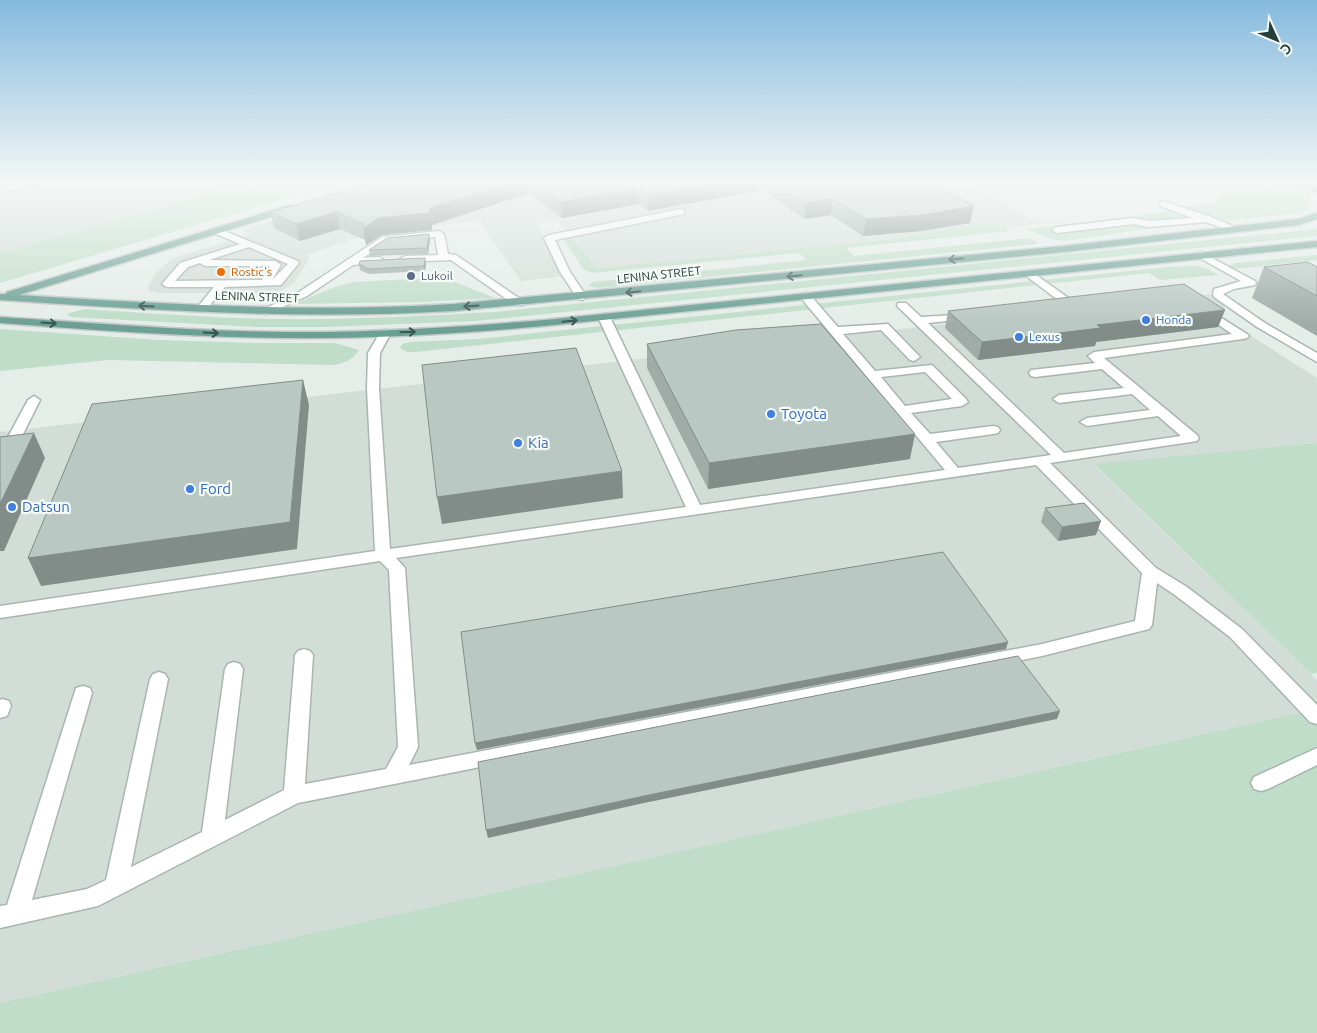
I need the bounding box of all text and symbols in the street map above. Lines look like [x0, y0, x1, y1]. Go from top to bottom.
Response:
north arrow [1252, 15, 1302, 65]
text: С [1277, 40, 1295, 58]
one-way arrow [948, 255, 964, 264]
street label: LENINA STREET [616, 264, 702, 285]
place label: Rostic's [231, 265, 272, 278]
marker: Rostic's [215, 266, 227, 278]
place label: Lukoil [421, 269, 453, 282]
marker: Lukoil [405, 270, 417, 282]
one-way arrow [787, 271, 803, 280]
one-way arrow [625, 287, 641, 297]
street label: LENINA STREET [215, 289, 300, 304]
one-way arrow [138, 301, 154, 310]
one-way arrow [463, 302, 479, 311]
place label: Honda [1156, 313, 1191, 326]
marker: Honda [1140, 314, 1152, 326]
one-way arrow [562, 316, 578, 325]
one-way arrow [40, 318, 56, 327]
one-way arrow [203, 328, 219, 337]
one-way arrow [400, 328, 416, 337]
place label: Lexus [1029, 330, 1060, 343]
marker: Lexus [1013, 331, 1025, 343]
place label: Toyota [781, 405, 827, 422]
marker: Toyota [765, 408, 777, 420]
place label: Kia [528, 434, 549, 451]
marker: Kia [512, 437, 524, 449]
place label: Ford [200, 480, 231, 497]
marker: Ford [184, 483, 196, 495]
place label: Datsun [22, 498, 70, 515]
marker: Datsun [6, 501, 18, 513]

